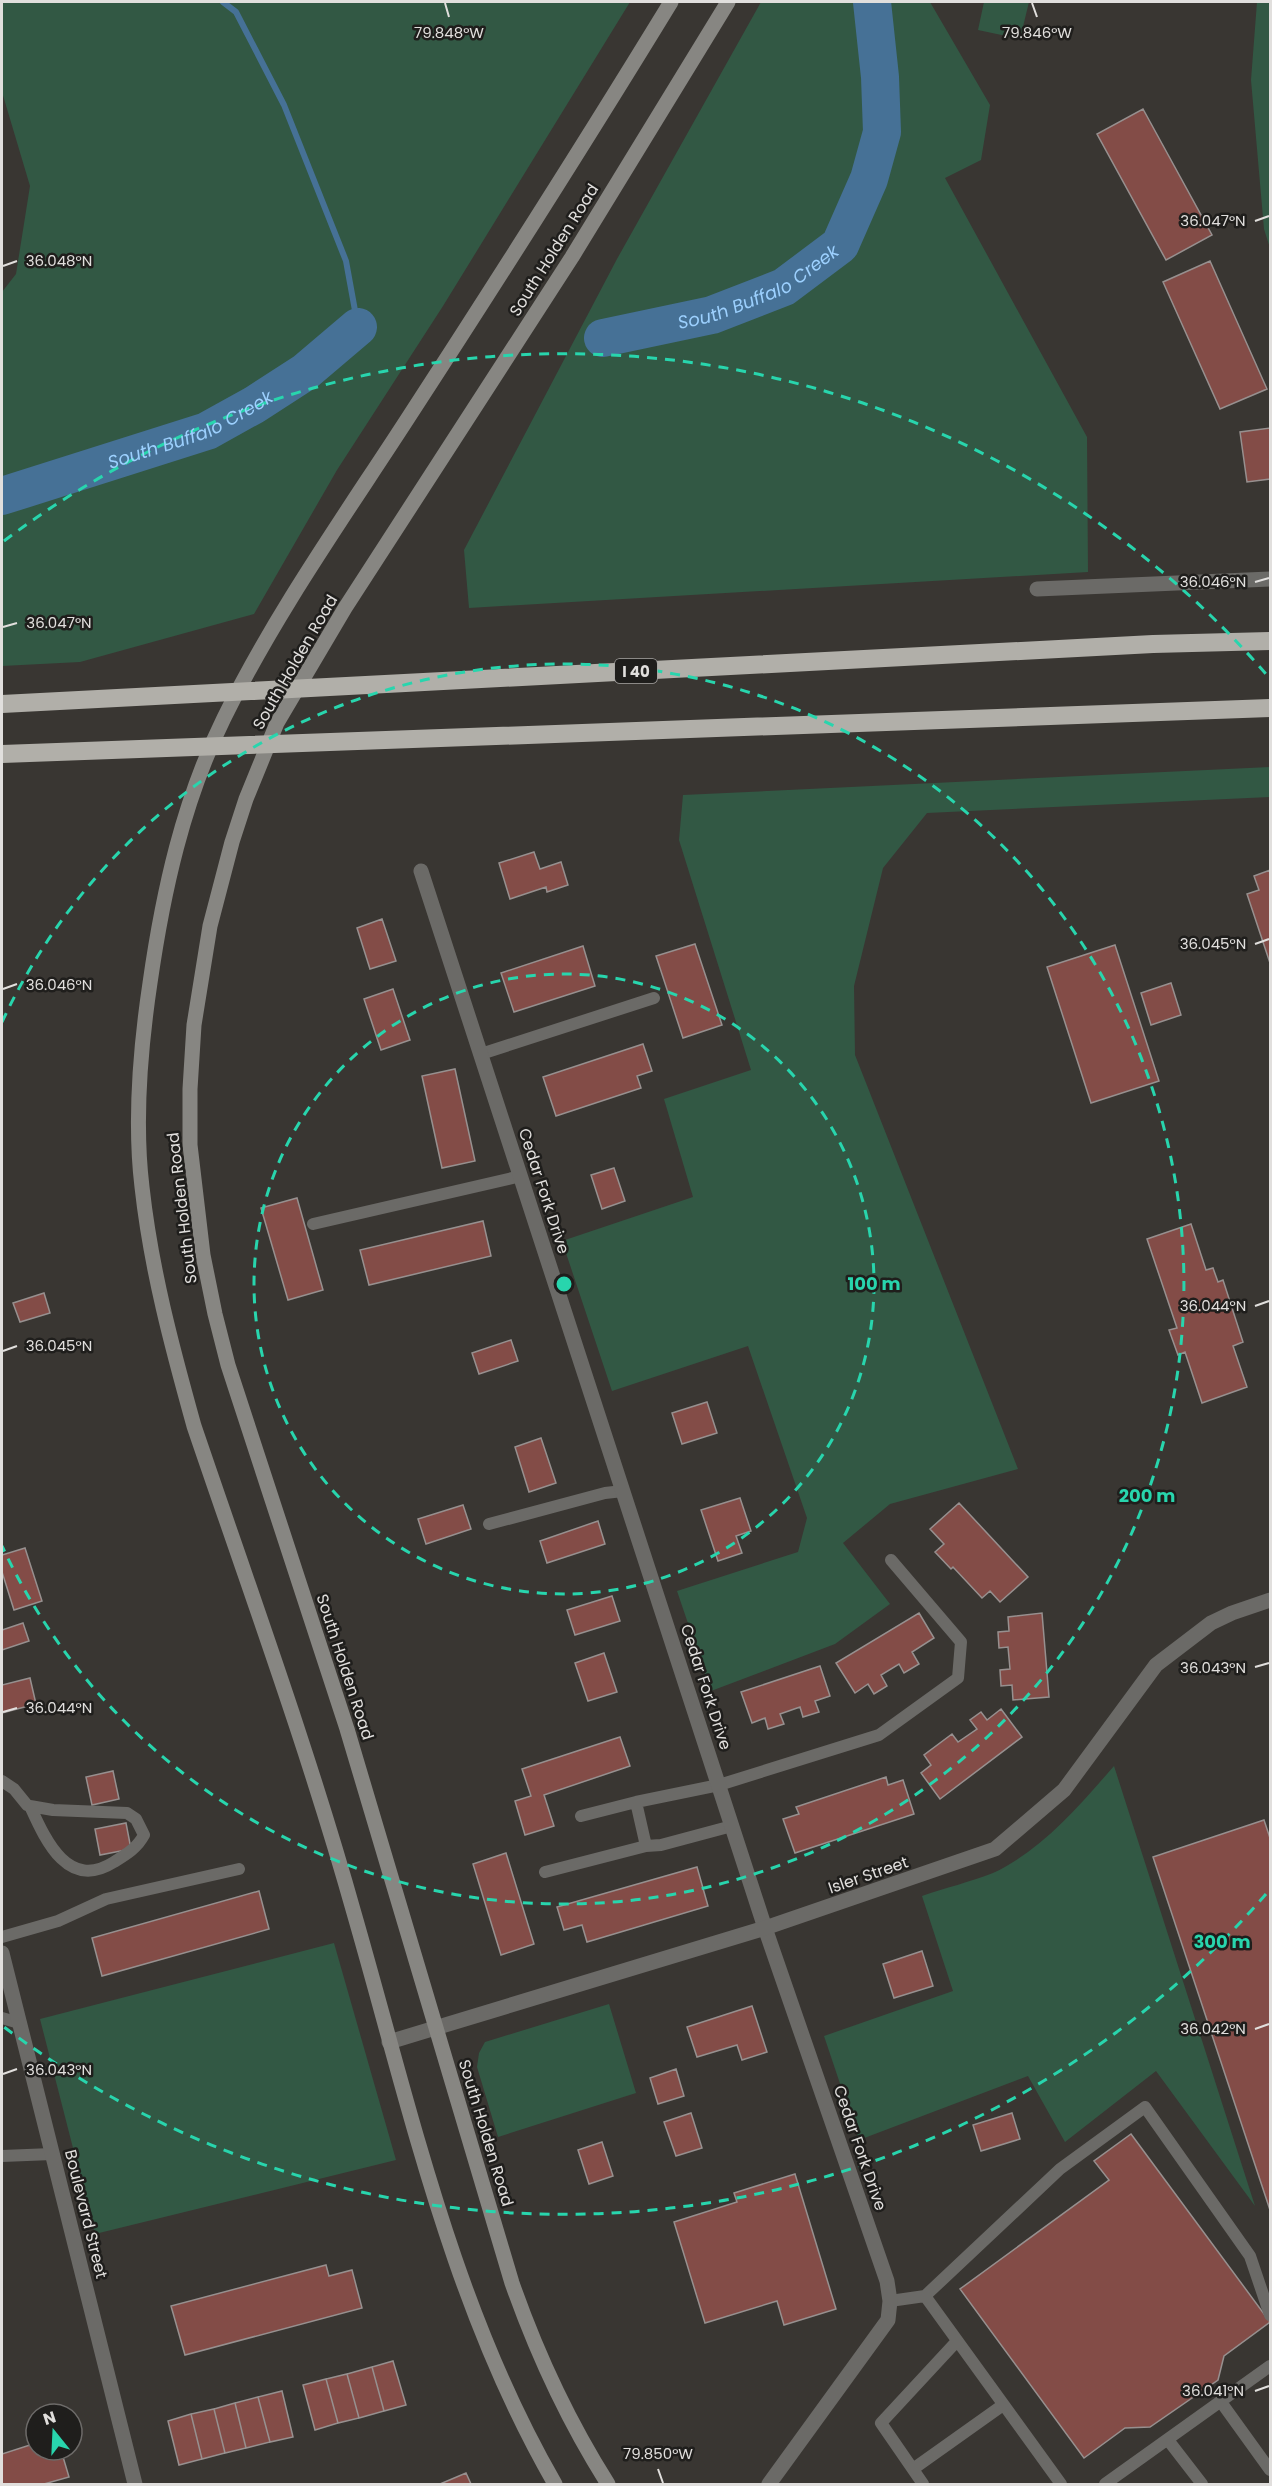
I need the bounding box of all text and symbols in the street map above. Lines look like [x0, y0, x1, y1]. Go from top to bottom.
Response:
text: 79.848°W [414, 22, 484, 43]
text: 79.846°W [1002, 22, 1072, 43]
street label: South Holden Road [504, 179, 604, 321]
text: 36.047°N [1180, 210, 1246, 231]
water label: South Buffalo Creek [675, 238, 844, 334]
text: 36.048°N [26, 250, 92, 271]
water label: South Buffalo Creek [104, 383, 278, 474]
text: 36.046°N [1180, 571, 1246, 592]
street label: South Holden Road [247, 590, 343, 734]
text: 36.047°N [26, 612, 92, 633]
road number: I 40 [615, 659, 657, 683]
text: 36.045°N [1180, 933, 1246, 954]
text: 36.046°N [26, 974, 92, 995]
street label: Cedar Fork Drive [513, 1125, 575, 1257]
street label: South Holden Road [161, 1131, 203, 1285]
text: 100 m [847, 1271, 901, 1296]
centre of rings [554, 1274, 574, 1294]
text: 36.044°N [1180, 1295, 1246, 1316]
text: 36.045°N [26, 1335, 92, 1356]
text: 200 m [1119, 1483, 1175, 1508]
street label: South Holden Road [311, 1591, 379, 1743]
street label: Cedar Fork Drive [675, 1621, 737, 1753]
text: 36.043°N [1180, 1657, 1246, 1678]
text: 36.044°N [26, 1697, 92, 1718]
street label: Isler Street [825, 1851, 911, 1899]
text: 300 m [1193, 1929, 1251, 1954]
text: 36.042°N [1180, 2018, 1246, 2039]
street label: South Holden Road [453, 2057, 519, 2209]
text: 36.043°N [26, 2059, 92, 2080]
street label: Cedar Fork Drive [828, 2082, 892, 2214]
street label: Boulevard Street [59, 2147, 113, 2281]
text: 36.041°N [1182, 2380, 1244, 2401]
north arrow [24, 2402, 84, 2462]
text: N [40, 2405, 59, 2431]
text: 79.850°W [623, 2443, 693, 2464]

